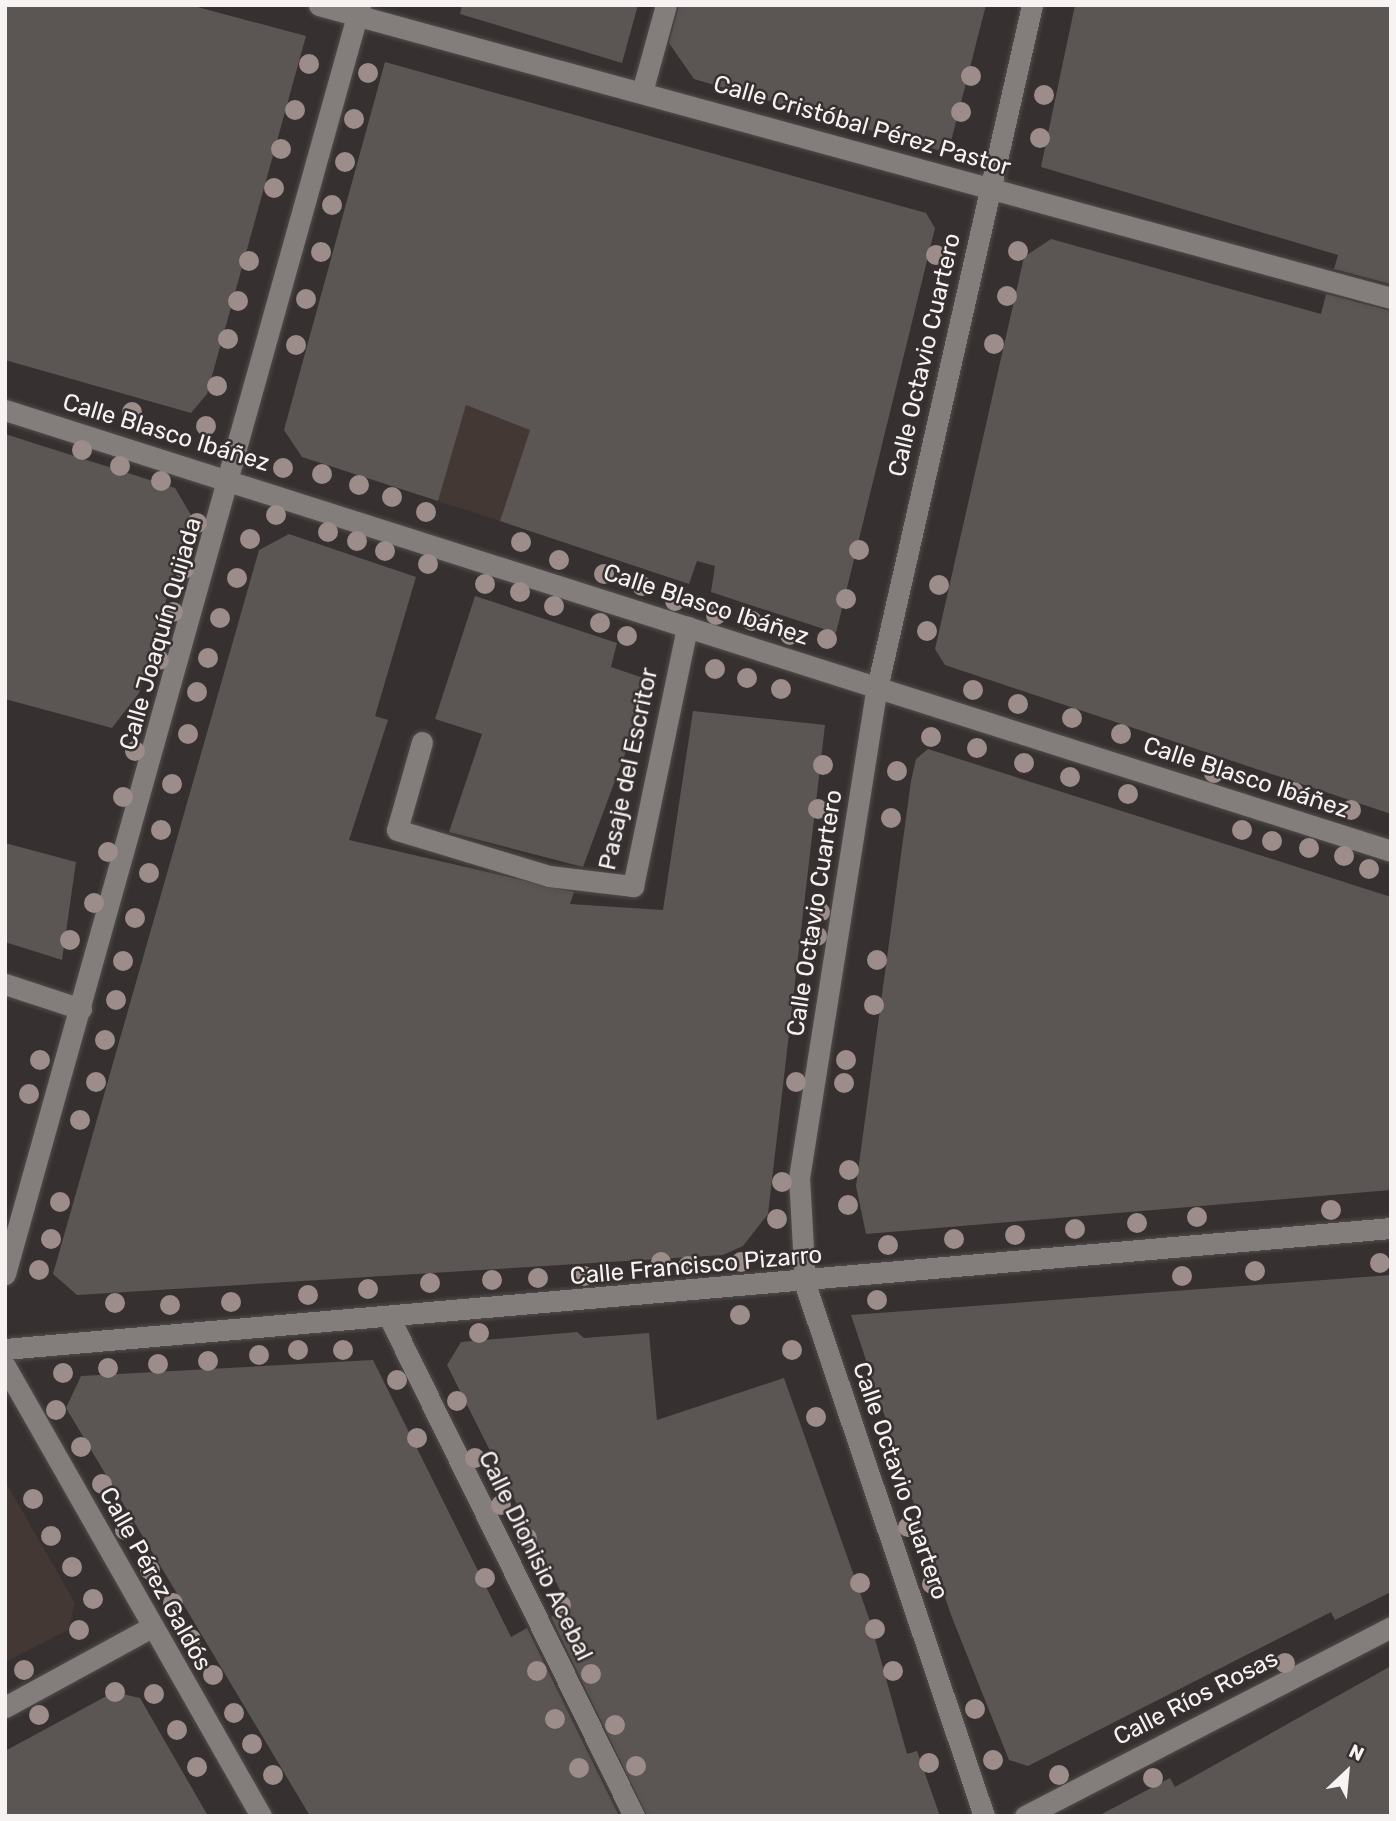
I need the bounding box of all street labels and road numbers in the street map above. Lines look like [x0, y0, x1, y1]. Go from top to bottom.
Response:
street label: Calle Cristóbal Pérez Pastor [710, 70, 1014, 182]
street label: Calle Octavio Cuartero [883, 230, 967, 480]
street label: Calle Blasco Ibáñez [59, 388, 273, 478]
street label: Calle Joaquín Quijada [114, 514, 208, 754]
street label: Calle Blasco Ibáñez [599, 558, 813, 652]
street label: Pasaje del Escritor [593, 665, 665, 873]
street label: Calle Blasco Ibáñez [1139, 731, 1353, 825]
street label: Calle Octavio Cuartero [781, 788, 849, 1038]
street label: Calle Francisco Pizarro [569, 1241, 823, 1291]
street label: Calle Octavio Cuartero [846, 1359, 954, 1603]
street label: Calle Dionisio Acebal [472, 1446, 598, 1666]
street label: Calle Pérez Galdós [93, 1482, 217, 1676]
street label: Calle Ríos Rosas [1109, 1644, 1283, 1752]

